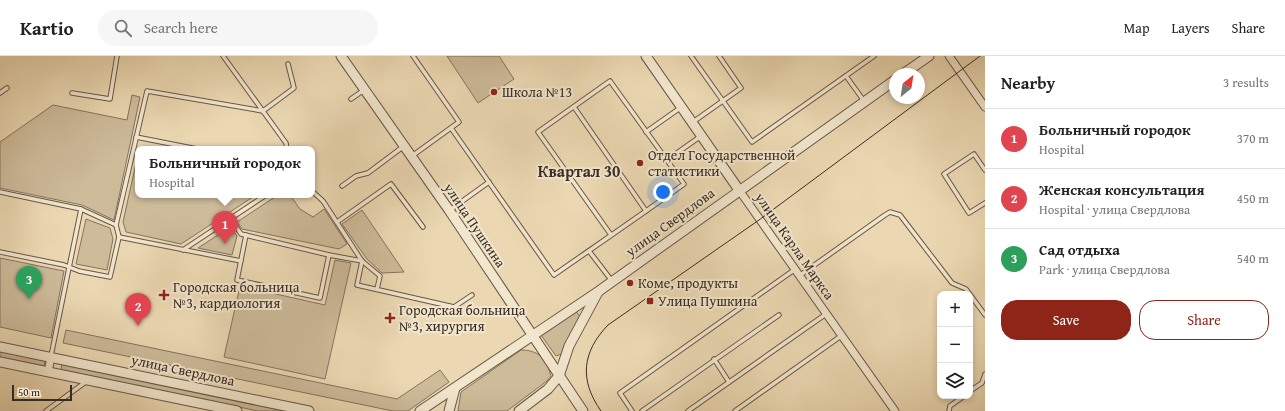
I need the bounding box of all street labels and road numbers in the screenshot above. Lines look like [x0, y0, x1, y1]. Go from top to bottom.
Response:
street label: улица Пушкина [439, 178, 511, 272]
street label: улица Свердлова [621, 183, 719, 262]
street label: улица Карла Маркса [750, 188, 840, 304]
street label: улица Свердлова [128, 349, 237, 391]

